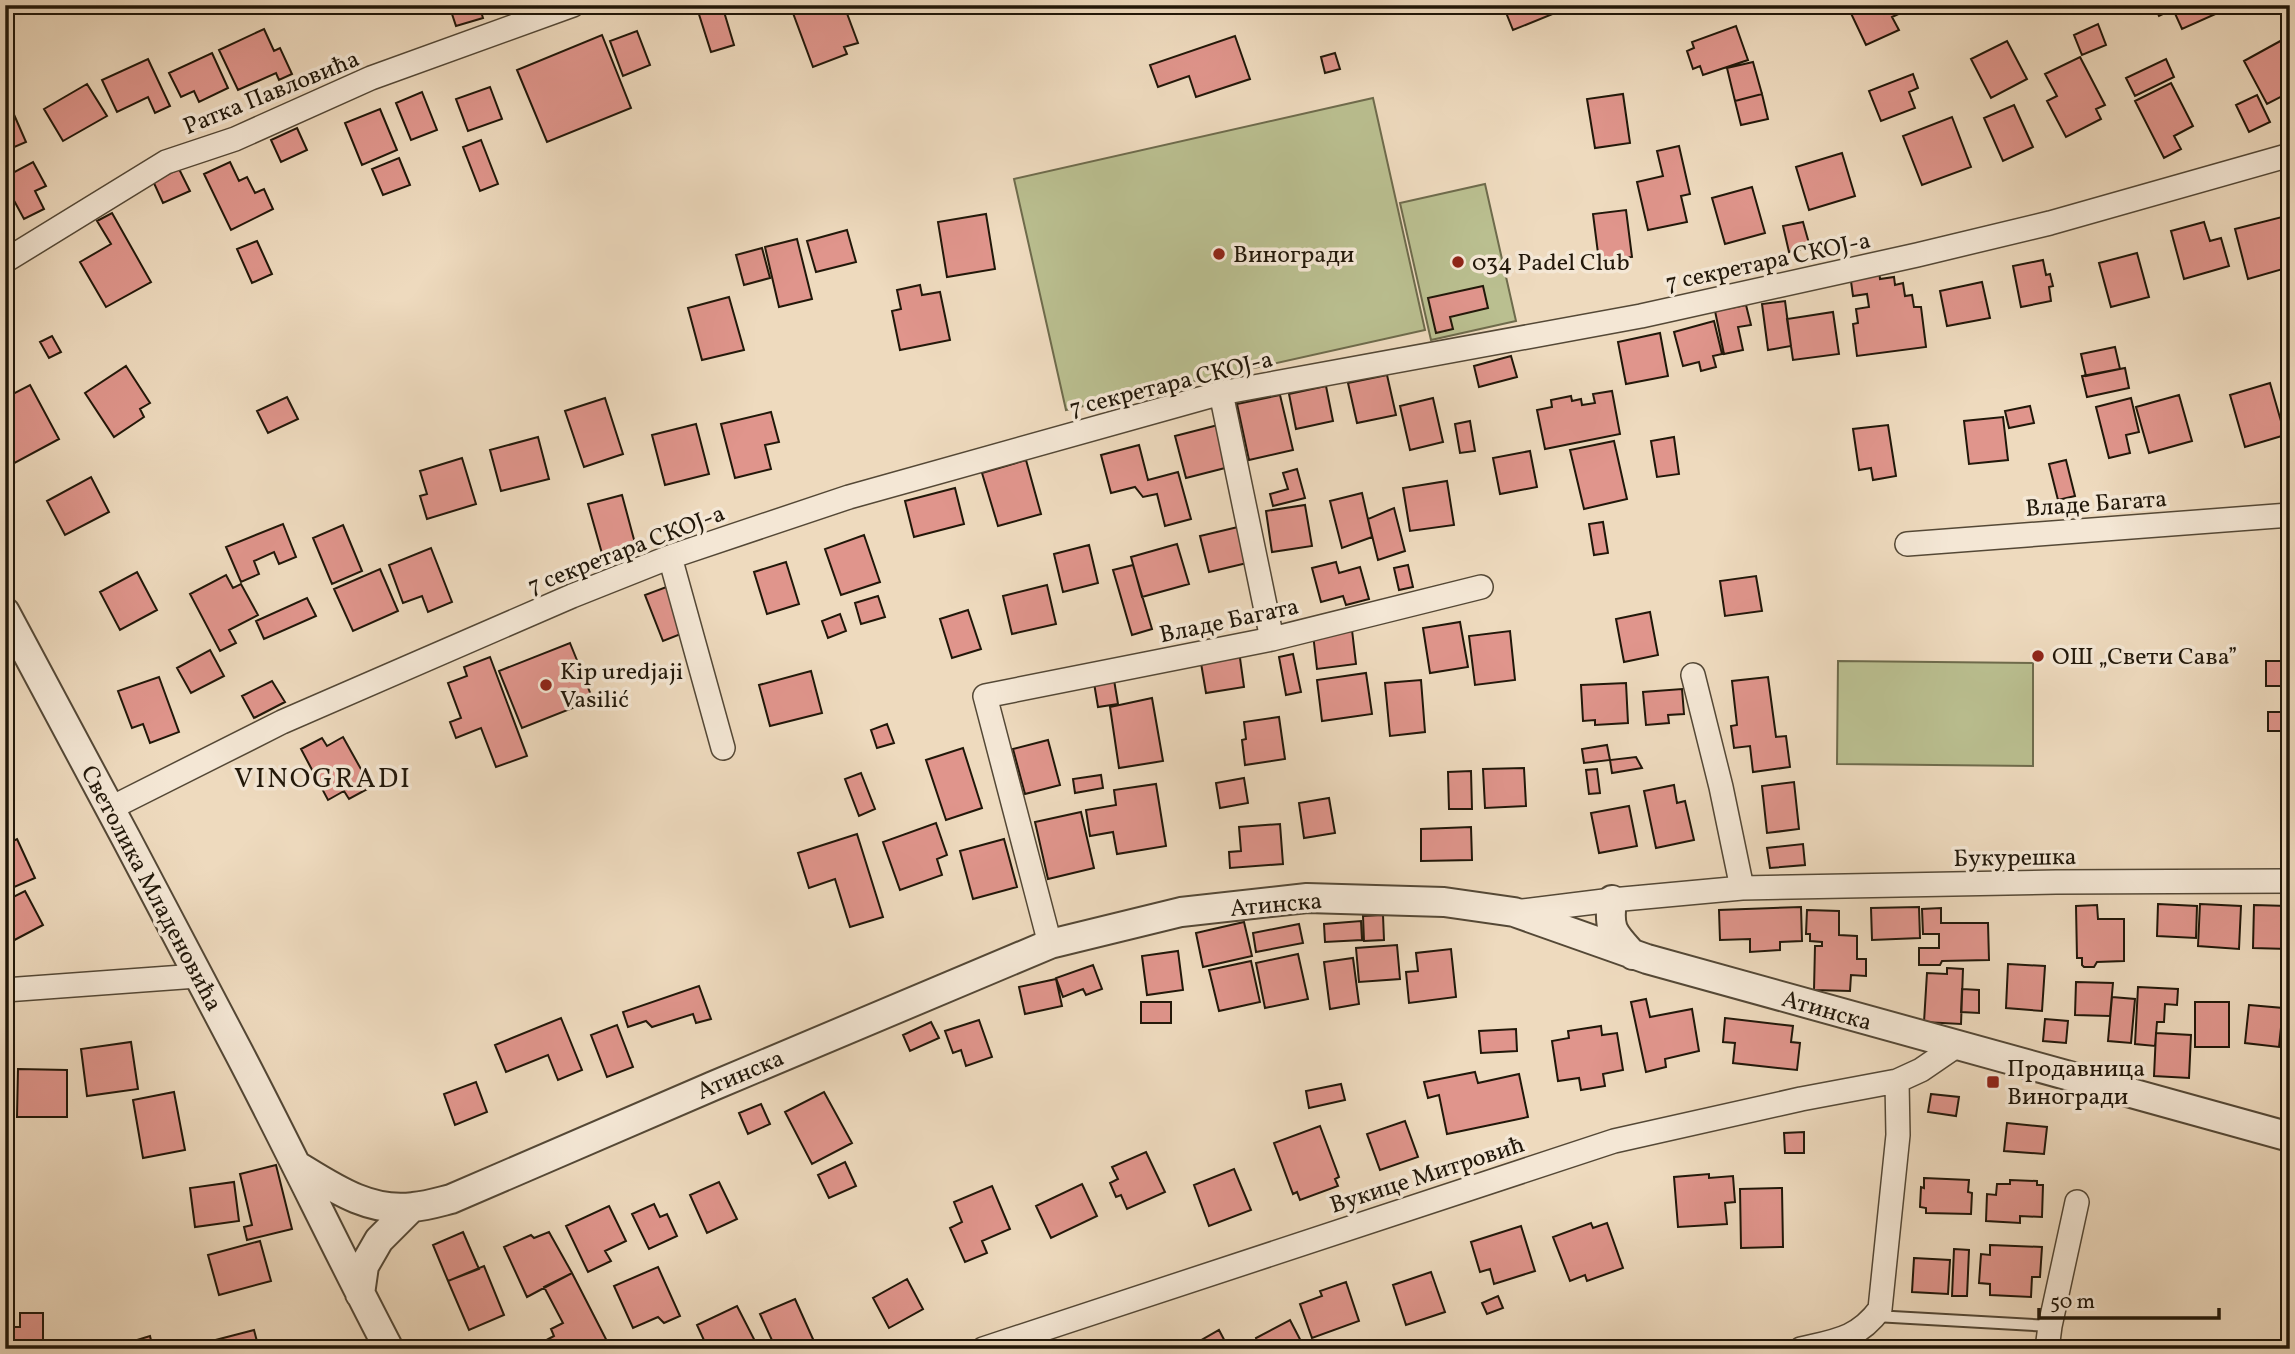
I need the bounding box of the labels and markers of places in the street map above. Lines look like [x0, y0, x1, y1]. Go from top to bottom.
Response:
place label: Виногради [1233, 239, 1354, 273]
marker: Виногради [1211, 246, 1227, 262]
place label: 034 Padel Club [1472, 247, 1630, 281]
marker: 034 Padel Club [1450, 254, 1466, 270]
place label: ОШ „Свети Сава” [2052, 641, 2237, 675]
marker: ОШ „Свети Сава” [2030, 648, 2046, 664]
place label: Kip uredjaji Vasilić [560, 656, 683, 718]
marker: Kip uredjaji Vasilić [538, 677, 554, 693]
place label: Продавница Виногради [2007, 1053, 2145, 1115]
marker: Продавница Виногради [1985, 1074, 2001, 1090]

